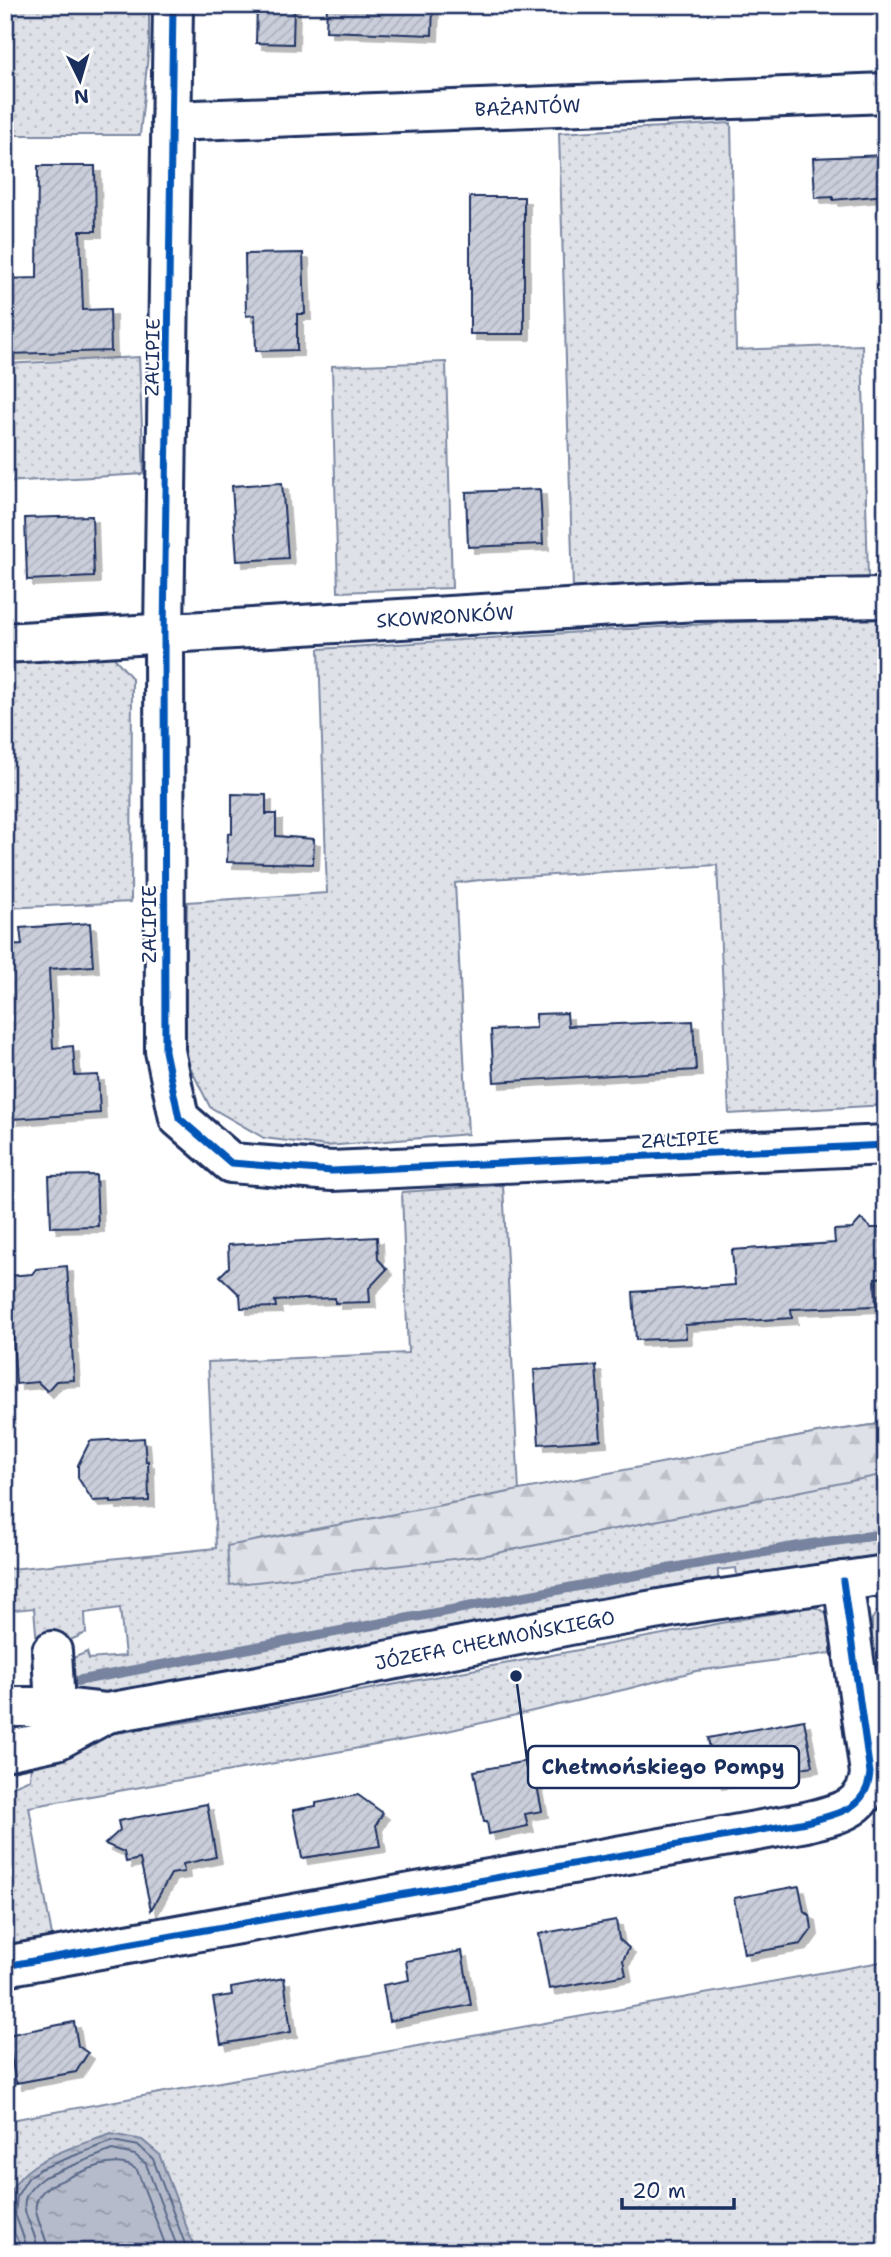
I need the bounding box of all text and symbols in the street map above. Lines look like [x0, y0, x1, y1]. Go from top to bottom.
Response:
north arrow [46, 46, 116, 116]
text: N [73, 83, 90, 110]
street label: BAŻANTÓW [474, 93, 581, 122]
street label: ZALIPIE [139, 318, 166, 396]
street label: SKOWRONKÓW [376, 600, 515, 633]
street label: ZALIPIE [137, 885, 162, 963]
street label: ZALIPIE [640, 1125, 720, 1154]
street label: JÓZEFA CHEŁMOŃSKIEGO [373, 1605, 617, 1676]
callout: Chełmońskiego Pompy [528, 1746, 799, 1788]
text: Chełmońskiego Pompy [541, 1753, 785, 1781]
scale bar [622, 2166, 734, 2210]
text: 20 m [632, 2177, 686, 2205]

